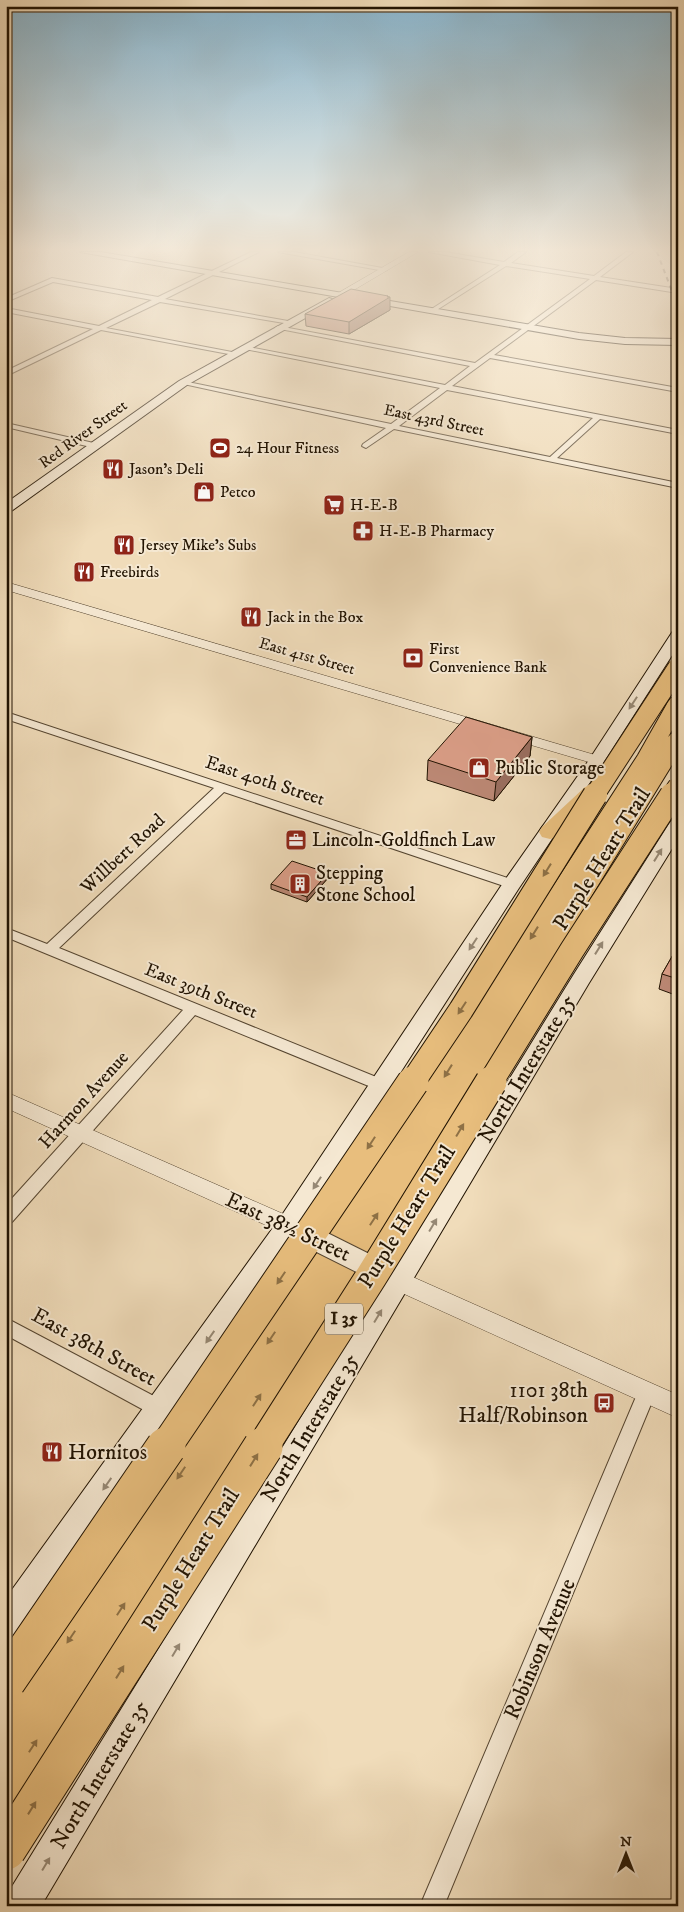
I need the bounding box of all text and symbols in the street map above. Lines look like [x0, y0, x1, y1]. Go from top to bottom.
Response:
street label: Red River Street [35, 395, 131, 473]
street label: East 43rd Street [382, 400, 486, 440]
sports icon: 24 Hour Fitness [208, 436, 232, 460]
place label: 24 Hour Fitness [236, 438, 339, 458]
restaurant icon: Jason's Deli [101, 457, 125, 481]
place label: Jason's Deli [127, 459, 203, 479]
shop icon: Petco [192, 480, 216, 504]
place label: Petco [220, 482, 256, 502]
supermarket icon: H-E-B [322, 493, 346, 517]
place label: H-E-B [350, 495, 398, 515]
pharmacy icon: H-E-B Pharmacy [351, 519, 375, 543]
place label: H-E-B Pharmacy [379, 521, 494, 541]
restaurant icon: Jersey Mike's Subs [112, 533, 136, 557]
place label: Jersey Mike's Subs [138, 535, 256, 555]
restaurant icon: Freebirds [72, 560, 96, 584]
place label: Freebirds [100, 562, 159, 582]
restaurant icon: Jack in the Box [239, 605, 263, 629]
place label: Jack in the Box [265, 607, 363, 627]
street label: East 41st Street [257, 633, 357, 679]
place label: First Convenience Bank [429, 639, 547, 677]
bank icon: First Convenience Bank [401, 646, 425, 670]
one-way arrow [628, 697, 638, 710]
street label: East 40th Street [202, 751, 328, 811]
shop icon: Public Storage [467, 756, 491, 780]
place label: Public Storage [495, 757, 604, 780]
street label: Purple Heart Trail [547, 782, 657, 936]
street label: Willbert Road [75, 809, 170, 900]
office icon: Lincoln-Goldfinch Law [284, 828, 308, 852]
place label: Lincoln-Goldfinch Law [312, 829, 495, 852]
one-way arrow [654, 849, 663, 862]
place label: Stepping Stone School [316, 862, 416, 907]
one-way arrow [543, 863, 552, 876]
building icon: Stepping Stone School [288, 872, 312, 896]
one-way arrow [529, 927, 538, 940]
one-way arrow [468, 938, 478, 951]
one-way arrow [595, 942, 604, 955]
street label: East 39th Street [141, 958, 261, 1024]
street label: North Interstate 35 [472, 990, 582, 1148]
one-way arrow [457, 1001, 466, 1014]
street label: Harmon Avenue [34, 1046, 134, 1154]
one-way arrow [443, 1065, 452, 1078]
one-way arrow [456, 1123, 465, 1136]
one-way arrow [367, 1136, 376, 1150]
street label: Purple Heart Trail [352, 1140, 462, 1294]
one-way arrow [312, 1176, 321, 1189]
street label: East 38½ Street [221, 1186, 355, 1268]
one-way arrow [369, 1213, 379, 1226]
one-way arrow [429, 1218, 438, 1231]
one-way arrow [276, 1271, 286, 1285]
street label: East 38th Street [27, 1302, 161, 1392]
road number: I 35 [325, 1304, 363, 1335]
one-way arrow [373, 1310, 382, 1323]
one-way arrow [205, 1330, 215, 1344]
one-way arrow [266, 1331, 276, 1345]
street label: North Interstate 35 [255, 1349, 365, 1507]
place label: 1101 38th Half/Robinson [458, 1377, 588, 1429]
bus stop icon: 1101 38th Half/Robinson [592, 1391, 616, 1415]
one-way arrow [252, 1393, 262, 1406]
place label: Hornitos [68, 1439, 147, 1466]
restaurant icon: Hornitos [40, 1440, 64, 1464]
one-way arrow [249, 1454, 259, 1467]
one-way arrow [176, 1466, 185, 1480]
one-way arrow [102, 1477, 112, 1491]
street label: Purple Heart Trail [136, 1483, 246, 1637]
street label: Robinson Avenue [498, 1575, 582, 1723]
one-way arrow [116, 1603, 126, 1616]
one-way arrow [66, 1631, 76, 1644]
one-way arrow [171, 1644, 180, 1657]
one-way arrow [115, 1665, 125, 1678]
street label: North Interstate 35 [45, 1696, 155, 1854]
one-way arrow [28, 1739, 38, 1752]
one-way arrow [27, 1802, 37, 1815]
north arrow [602, 1830, 652, 1880]
text: N [620, 1833, 632, 1851]
one-way arrow [42, 1858, 51, 1871]

